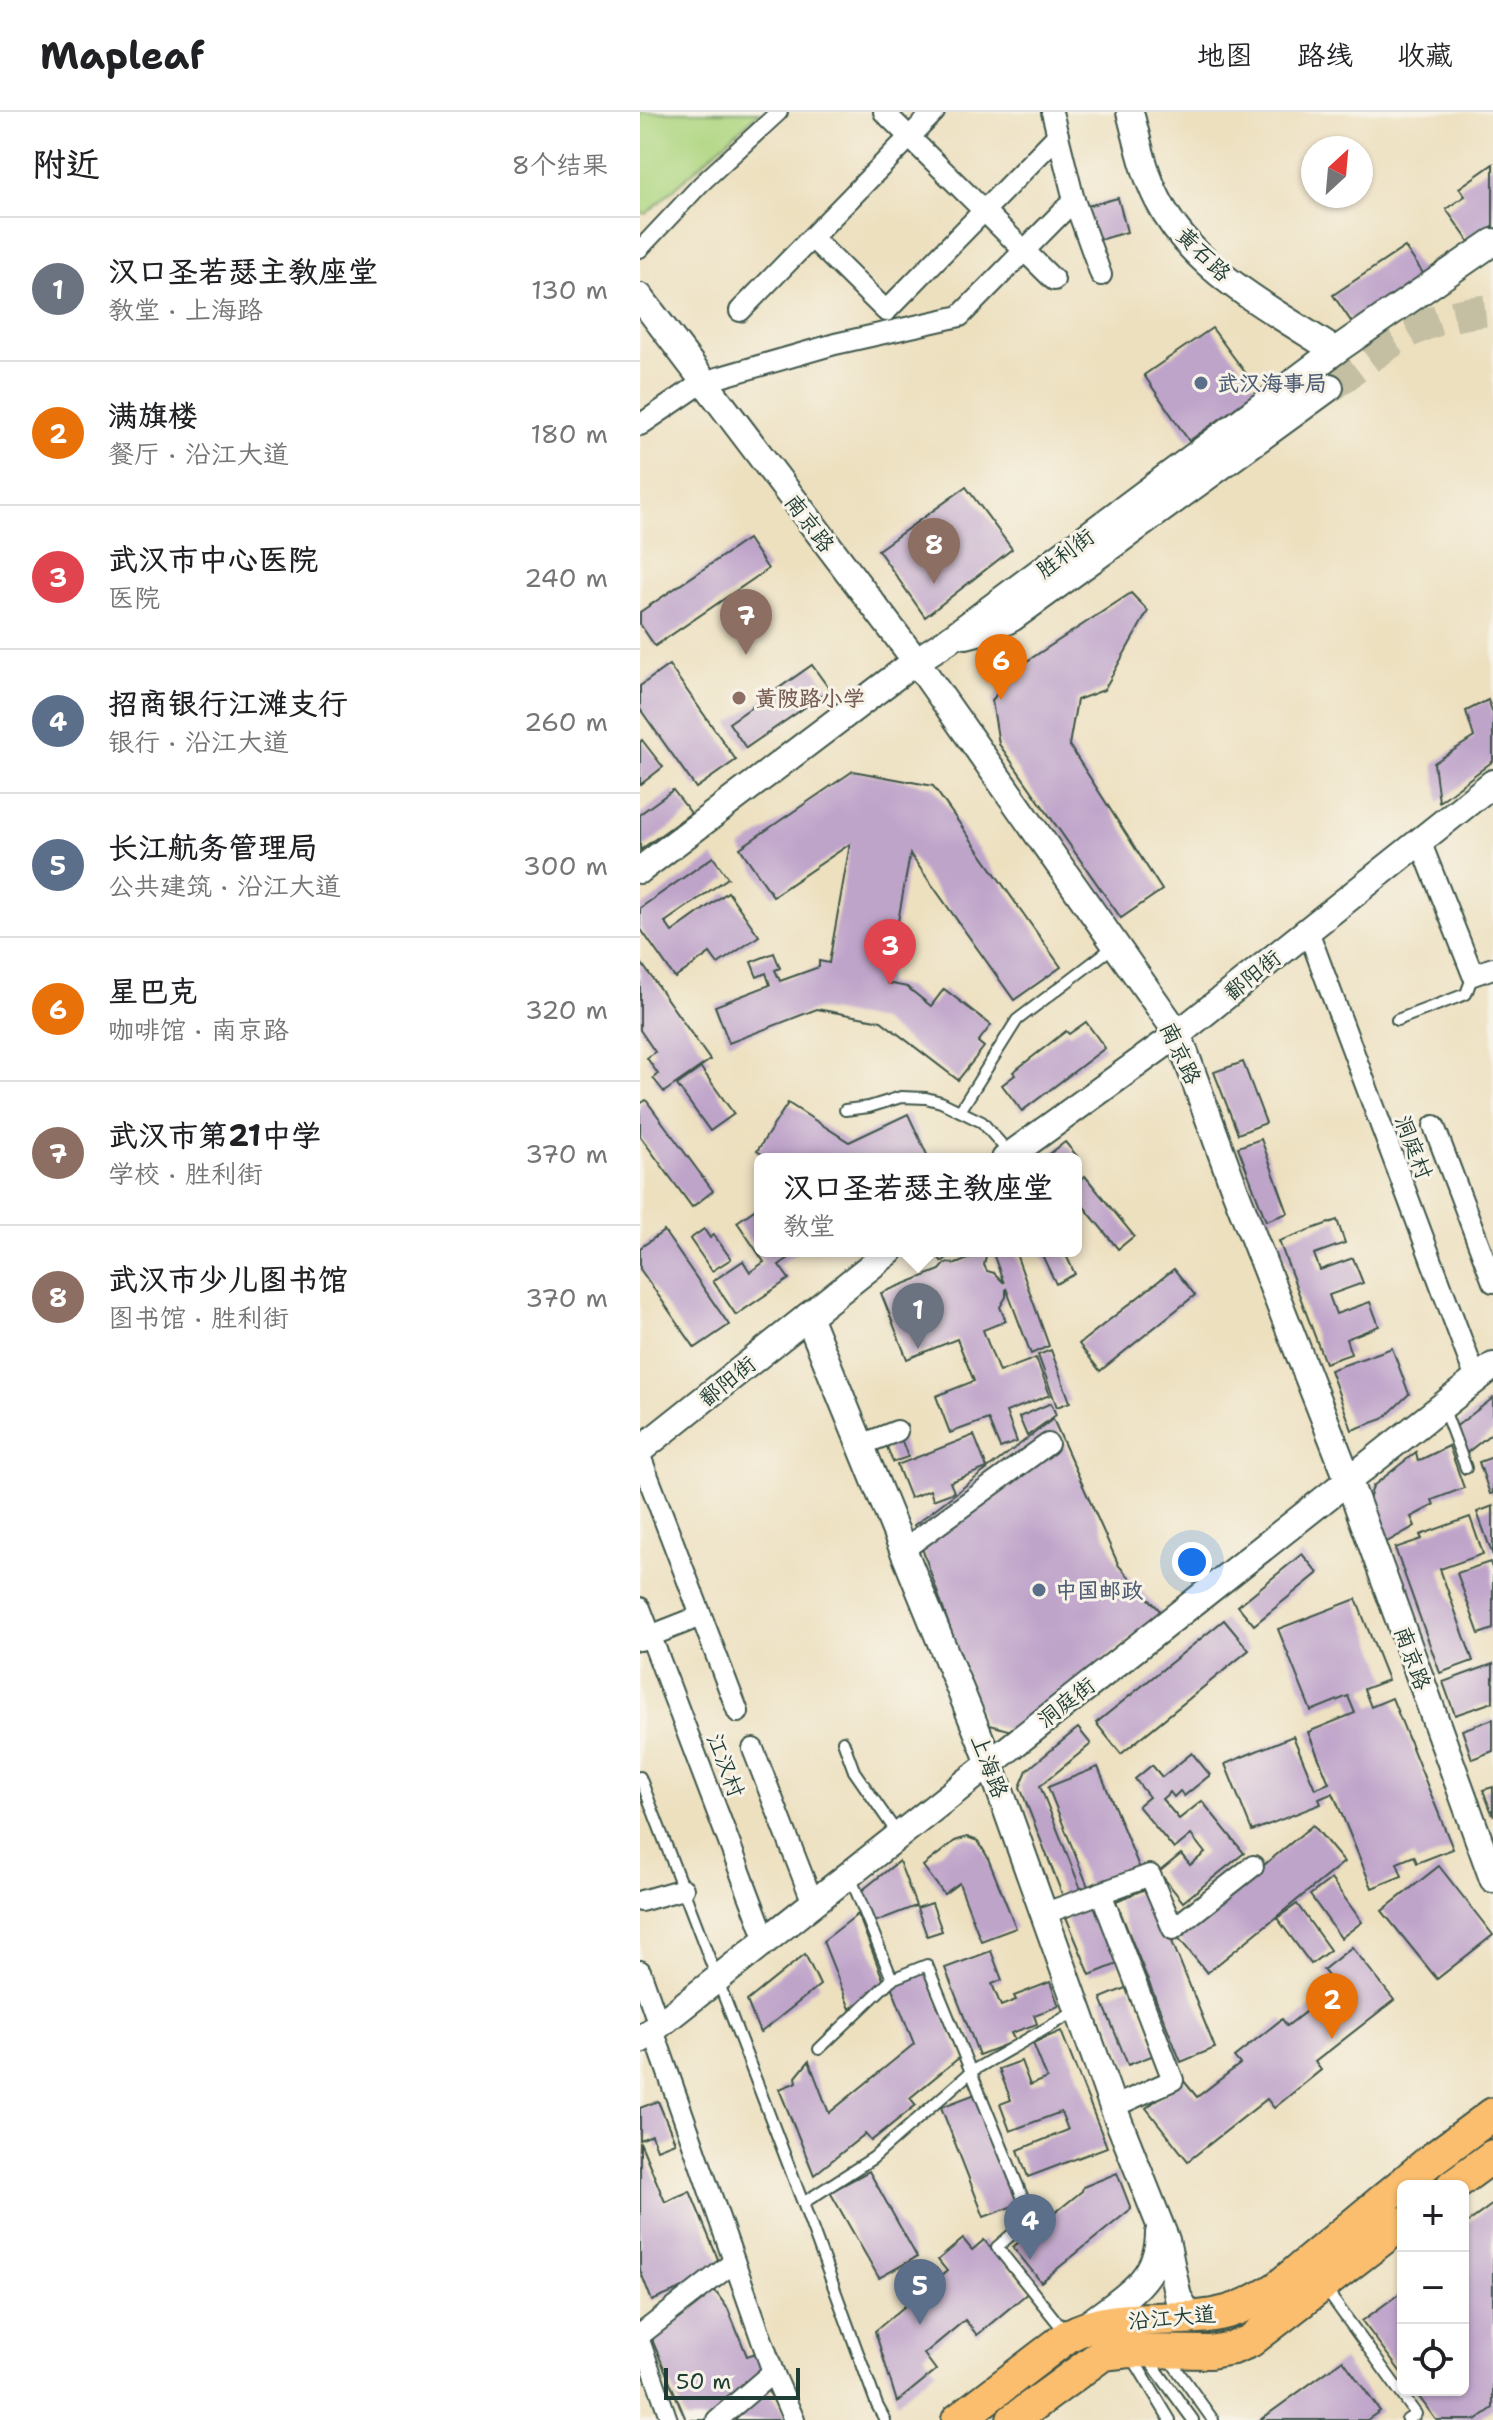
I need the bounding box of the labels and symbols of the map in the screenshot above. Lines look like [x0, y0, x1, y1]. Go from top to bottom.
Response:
north arrow [1301, 136, 1373, 208]
street label: 黄石路 [1170, 221, 1237, 288]
place label: 武汉海事局 [1217, 369, 1327, 398]
marker: 武汉海事局 [1192, 374, 1210, 392]
street label: 南京路 [778, 488, 841, 558]
pin: 8 [908, 518, 960, 584]
street label: 胜利街 [1030, 522, 1100, 585]
pin: 7 [720, 589, 772, 655]
pin: 6 [975, 634, 1027, 700]
place label: 黄陂路小学 [755, 684, 865, 713]
marker: 黄陂路小学 [730, 689, 748, 707]
pin: 3 [864, 919, 916, 985]
street label: 鄱阳街 [1218, 943, 1287, 1007]
street label: 南京路 [1153, 1017, 1208, 1089]
street label: 洞庭村 [1388, 1111, 1439, 1183]
pin: 1 [892, 1283, 944, 1349]
street label: 鄱阳街 [693, 1349, 762, 1413]
your location [1172, 1542, 1212, 1582]
place label: 中国邮政 [1055, 1576, 1143, 1605]
marker: 中国邮政 [1030, 1581, 1048, 1599]
street label: 南京路 [1388, 1622, 1437, 1694]
street label: 洞庭街 [1031, 1671, 1101, 1734]
street label: 江汉村 [700, 1729, 751, 1801]
street label: 上海路 [964, 1730, 1015, 1802]
pin: 2 [1306, 1973, 1358, 2039]
pin: 4 [1004, 2194, 1056, 2260]
pin: 5 [894, 2259, 946, 2325]
street label: 沿江大道 [1127, 2299, 1217, 2336]
scale bar [664, 2364, 800, 2400]

